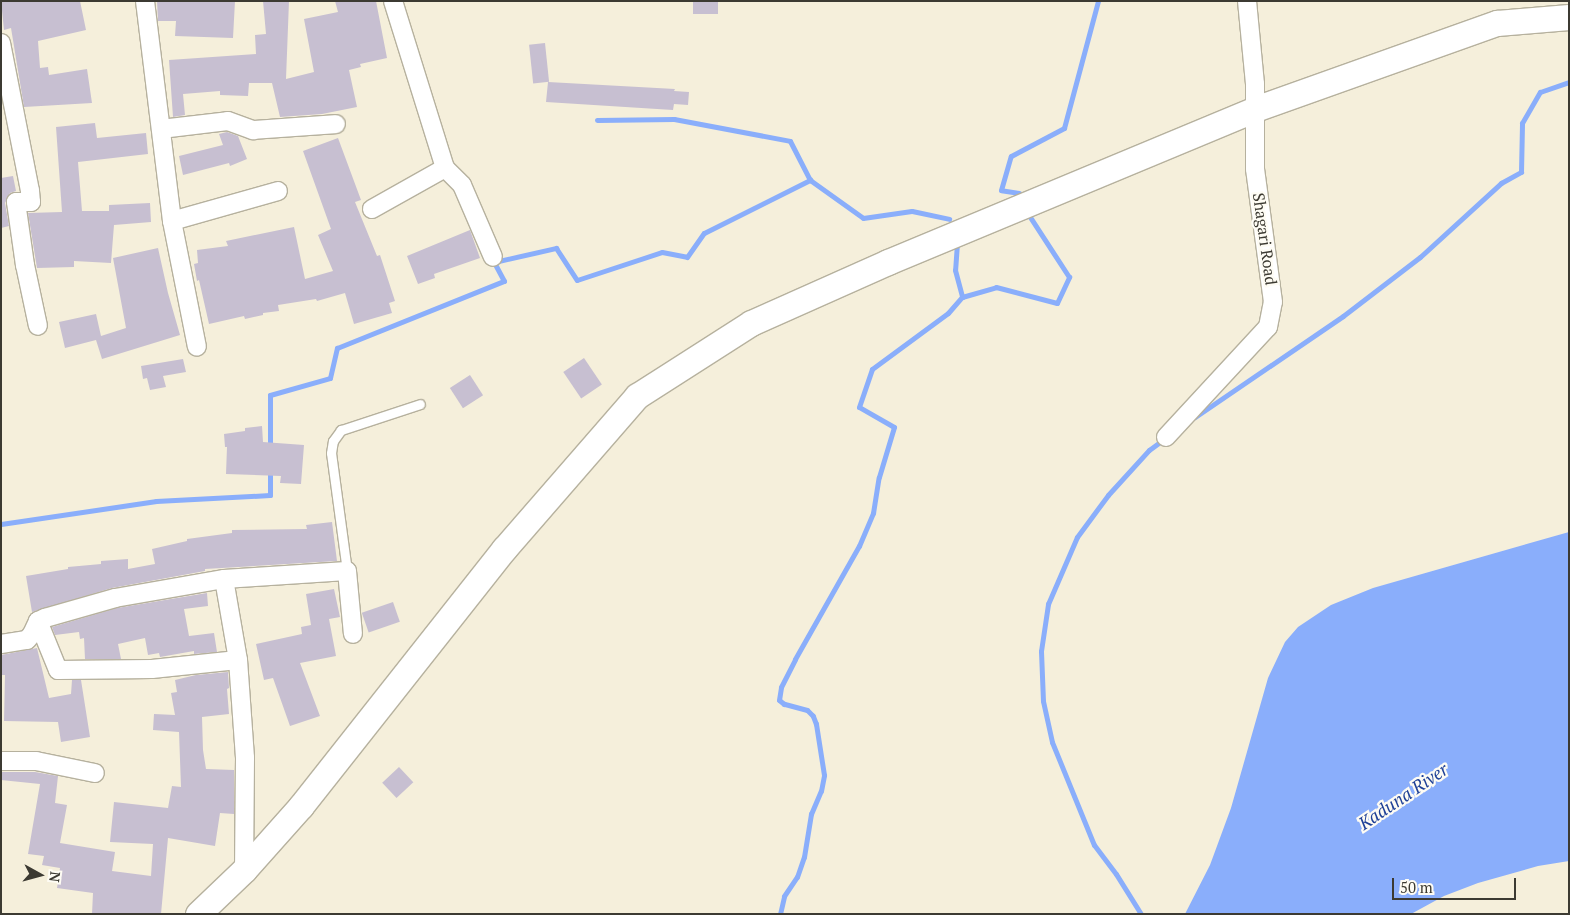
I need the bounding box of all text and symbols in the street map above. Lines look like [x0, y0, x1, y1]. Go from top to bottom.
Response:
street label: Shagari Road [1249, 192, 1281, 286]
water label: Kaduna River [1354, 758, 1452, 834]
north arrow [15, 850, 65, 900]
scale bar [1395, 868, 1519, 900]
text: N [45, 870, 65, 883]
text: 50 m [1400, 877, 1433, 897]

